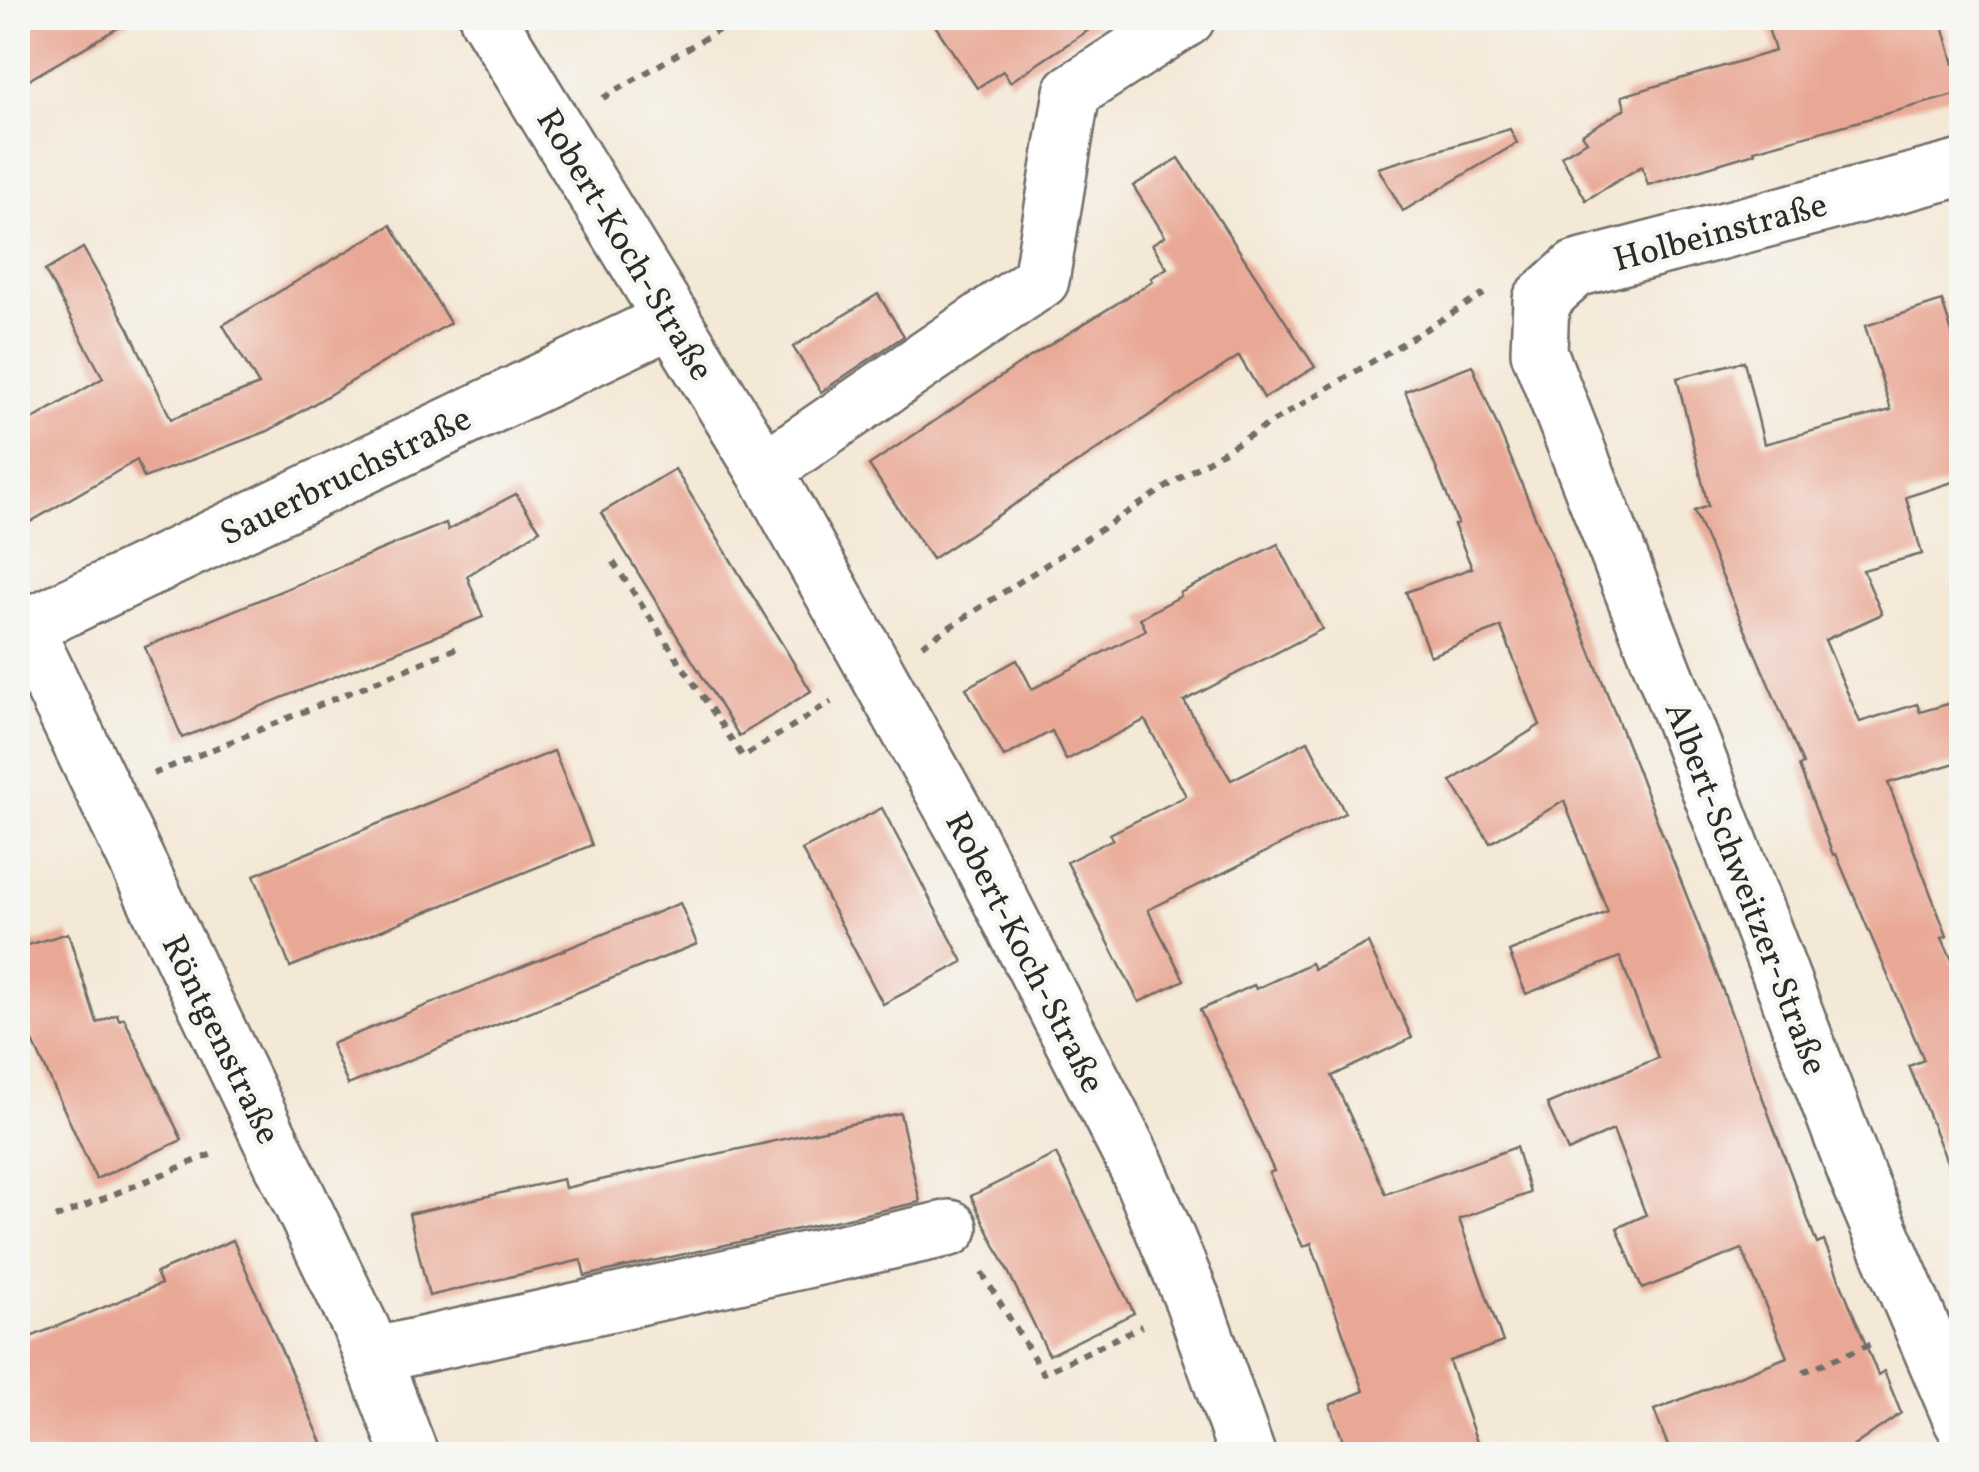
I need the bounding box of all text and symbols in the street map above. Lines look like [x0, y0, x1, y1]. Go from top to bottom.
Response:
street label: Robert-Koch-Straße [523, 101, 724, 391]
street label: Holbeinstraße [1609, 182, 1833, 285]
street label: Sauerbruchstraße [213, 396, 480, 559]
street label: Albert-Schweitzer-Straße [1651, 696, 1838, 1083]
street label: Robert-Koch-Straße [932, 805, 1115, 1102]
street label: Röntgenstraße [148, 928, 291, 1153]

